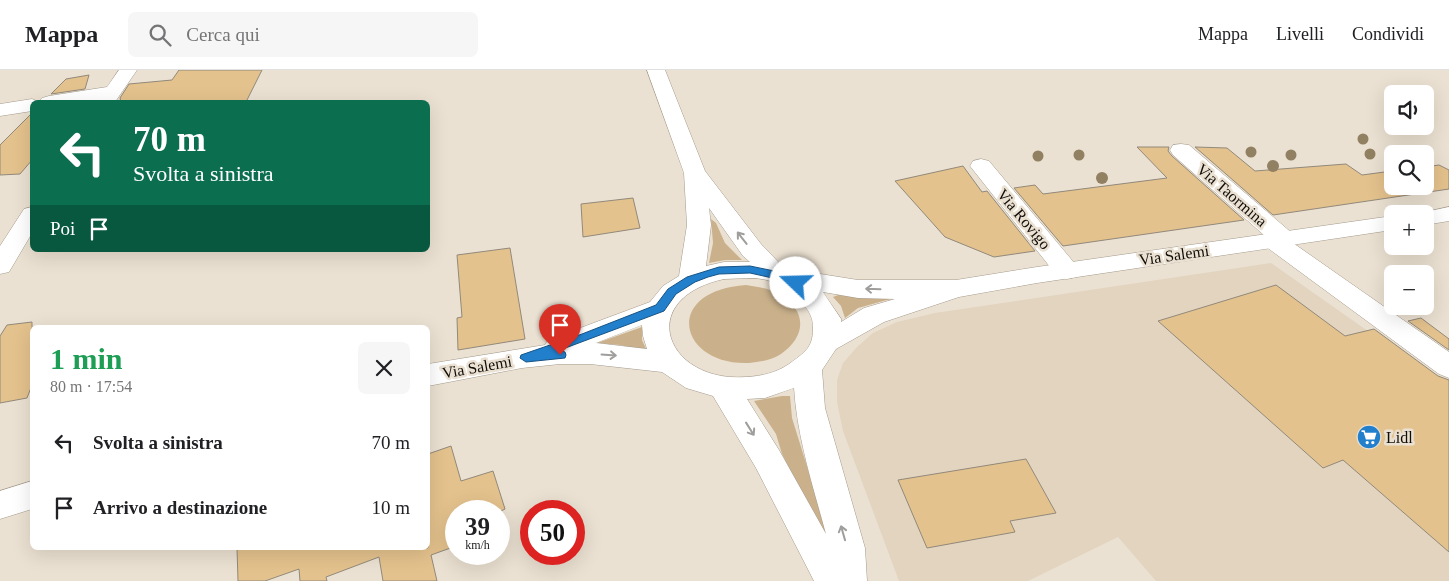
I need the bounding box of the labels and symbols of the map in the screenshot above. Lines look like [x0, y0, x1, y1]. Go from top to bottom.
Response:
street label: Via Taormina [1194, 160, 1270, 230]
street label: Via Rovigo [993, 185, 1054, 253]
one-way arrow [737, 232, 748, 245]
street label: Via Salemi [1138, 242, 1211, 268]
position arrow [769, 256, 821, 308]
one-way arrow [865, 284, 881, 294]
pin [539, 304, 581, 355]
one-way arrow [601, 350, 617, 360]
street label: Via Salemi [441, 352, 514, 381]
one-way arrow [745, 422, 755, 436]
supermarket icon: Lidl [1356, 424, 1382, 450]
place label: Lidl [1386, 429, 1413, 446]
speed limit sign: 50 [520, 500, 585, 565]
one-way arrow [838, 525, 848, 541]

